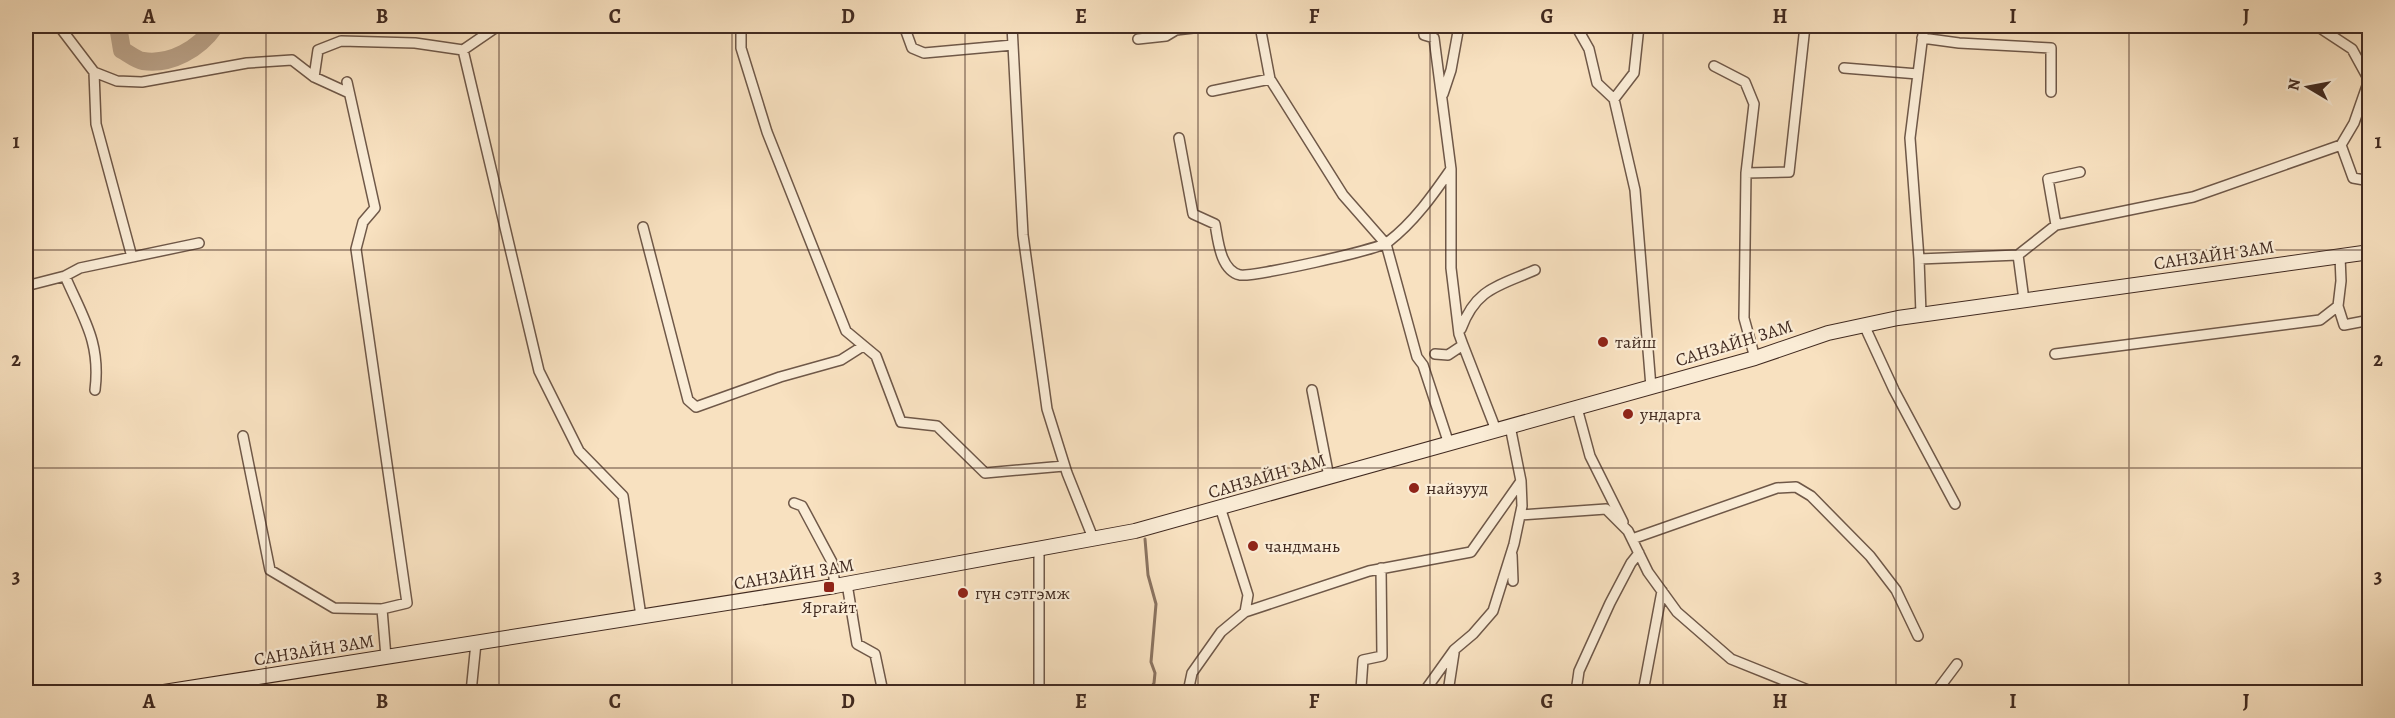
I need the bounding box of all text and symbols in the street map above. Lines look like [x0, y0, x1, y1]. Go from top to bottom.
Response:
text: A [142, 3, 156, 30]
text: B [376, 3, 388, 30]
text: C [609, 3, 621, 30]
text: D [841, 3, 855, 30]
text: E [1075, 3, 1087, 30]
text: F [1309, 3, 1320, 30]
text: G [1540, 3, 1554, 30]
text: H [1773, 3, 1788, 30]
text: I [2009, 3, 2017, 30]
text: J [2243, 3, 2250, 30]
north arrow [2278, 57, 2338, 117]
text: N [2282, 77, 2306, 92]
text: 1 [12, 128, 20, 155]
text: 1 [2374, 128, 2382, 155]
street label: САНЗАЙН ЗАМ [2152, 235, 2276, 275]
street label: САНЗАЙН ЗАМ [1672, 314, 1796, 372]
place label: тайш [1615, 330, 1657, 354]
marker: тайш [1596, 335, 1610, 349]
text: 2 [11, 346, 21, 373]
text: 2 [2373, 346, 2383, 373]
place label: ундарга [1639, 402, 1702, 426]
marker: ундарга [1621, 407, 1635, 421]
street label: САНЗАЙН ЗАМ [1205, 448, 1329, 504]
place label: найзууд [1426, 476, 1488, 500]
marker: найзууд [1407, 481, 1421, 495]
place label: чандмань [1265, 534, 1340, 558]
marker: чандмань [1246, 539, 1260, 553]
street label: САНЗАЙН ЗАМ [732, 553, 856, 595]
text: 3 [12, 563, 20, 590]
text: 3 [2374, 563, 2382, 590]
marker: Яргайт [822, 580, 836, 594]
place label: гүн сэтгэмж [975, 581, 1071, 605]
marker: гүн сэтгэмж [956, 586, 970, 600]
place label: Яргайт [802, 595, 856, 619]
street label: САНЗАЙН ЗАМ [252, 629, 376, 671]
text: A [142, 688, 156, 715]
text: B [376, 688, 388, 715]
text: C [609, 688, 621, 715]
text: D [841, 688, 855, 715]
text: E [1075, 688, 1087, 715]
text: F [1309, 688, 1320, 715]
text: G [1540, 688, 1554, 715]
text: H [1773, 688, 1788, 715]
text: I [2009, 688, 2017, 715]
text: J [2243, 688, 2250, 715]

